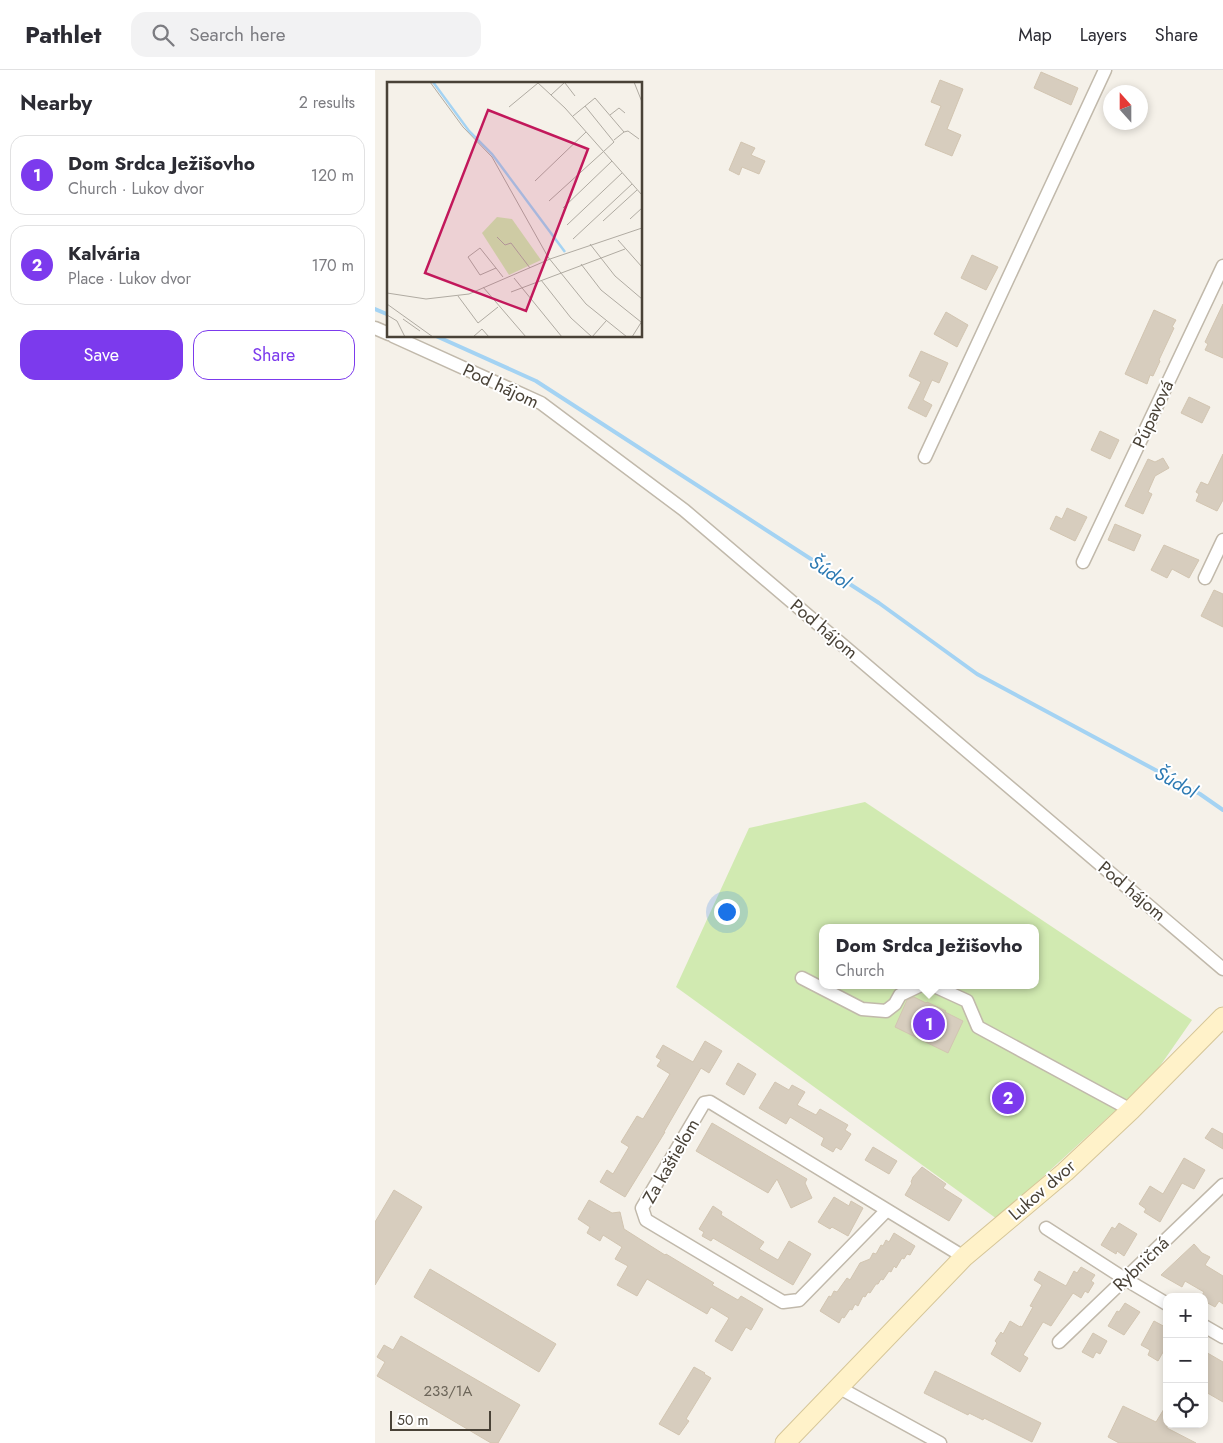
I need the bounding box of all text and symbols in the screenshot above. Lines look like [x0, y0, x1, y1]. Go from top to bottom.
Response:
search box [131, 12, 481, 57]
text: Pathlet [25, 17, 101, 52]
icon: search [149, 21, 177, 49]
text: Search here [189, 21, 285, 48]
text: Map [1018, 22, 1052, 48]
text: Layers [1080, 22, 1127, 48]
text: Share [1155, 22, 1198, 48]
inset map [387, 82, 643, 338]
north arrow [1103, 85, 1148, 130]
text: Nearby [20, 88, 92, 118]
text: 2 results [299, 91, 355, 114]
text: Dom Srdca Ježišovho [68, 150, 255, 177]
text: 1 [33, 164, 41, 187]
text: 120 m [311, 164, 354, 187]
text: Church · Lukov dvor [68, 177, 204, 200]
text: Kalvária [68, 240, 140, 267]
text: 2 [32, 254, 42, 277]
text: 170 m [312, 254, 354, 277]
text: Place · Lukov dvor [68, 267, 191, 290]
button: Save [20, 330, 183, 380]
button: Share [193, 330, 355, 380]
street label: Pod hájom [459, 357, 543, 415]
street label: Púpavová [1126, 376, 1180, 452]
water label: Šúdol [804, 549, 857, 596]
street label: Pod hájom [784, 593, 864, 665]
water label: Šúdol [1150, 759, 1203, 805]
street label: Pod hájom [1092, 855, 1172, 927]
your location [714, 899, 740, 925]
popup [819, 924, 1039, 989]
text: Dom Srdca Ježišovho [836, 932, 1022, 959]
text: Church [836, 959, 885, 982]
pin: 1 [913, 1005, 945, 1043]
pin: 2 [992, 1079, 1024, 1117]
street label: Za kaštieľom [636, 1114, 706, 1208]
street label: Lukov dvor [1003, 1153, 1082, 1227]
street label: Rybničná [1107, 1231, 1175, 1297]
map controls [1163, 1293, 1208, 1428]
button: + [1163, 1293, 1208, 1338]
button: − [1163, 1338, 1208, 1383]
house number: 233/1A [423, 1380, 473, 1402]
button: locate [1163, 1383, 1208, 1428]
scale bar [390, 1408, 491, 1431]
text: 50 m [397, 1410, 428, 1430]

